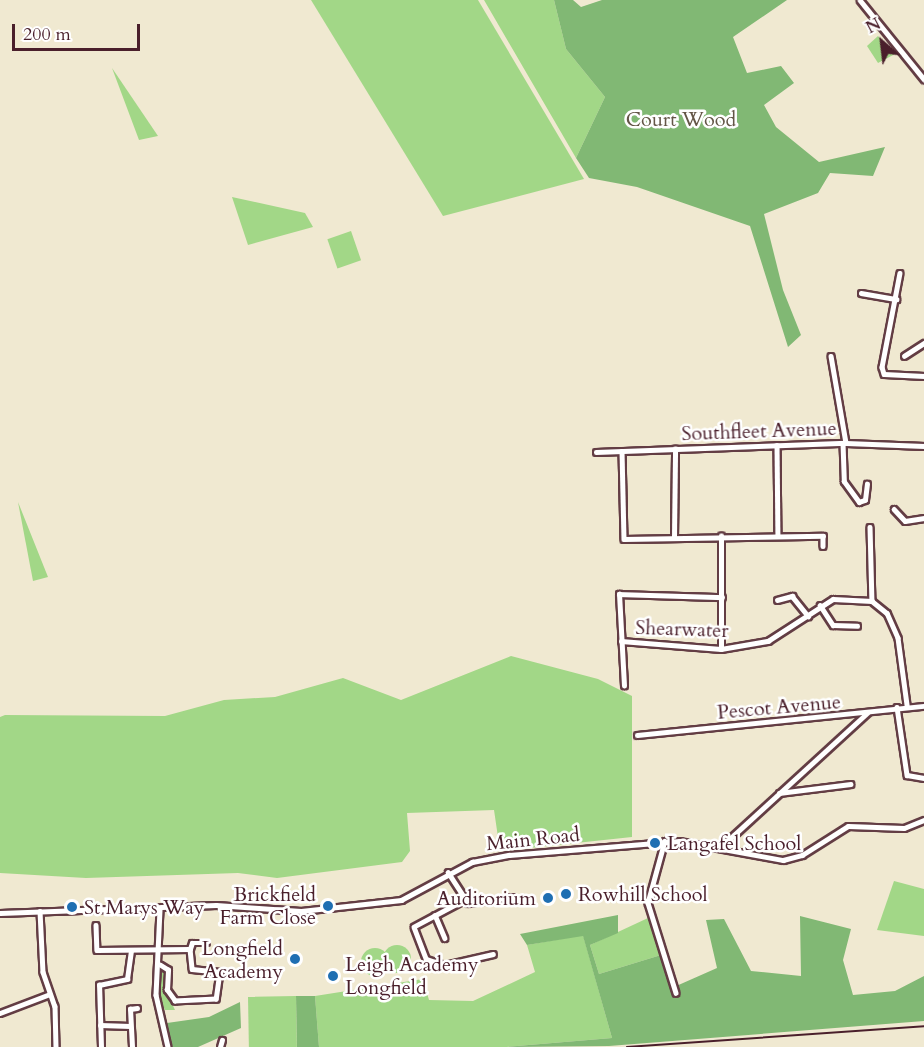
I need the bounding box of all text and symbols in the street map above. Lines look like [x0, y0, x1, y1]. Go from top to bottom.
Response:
scale bar [15, 12, 142, 50]
north arrow [852, 12, 912, 72]
text: N [862, 13, 885, 39]
text: 200 m [23, 22, 71, 47]
park label: Court Wood [626, 107, 736, 131]
street label: Southfleet Avenue [681, 416, 837, 446]
street label: Shearwater [635, 615, 729, 643]
street label: Pescot Avenue [716, 690, 842, 724]
street label: Main Road [485, 822, 581, 856]
place label: Langafel School [667, 831, 801, 855]
marker: Langafel School [648, 836, 662, 850]
place label: Brickfield Farm Close [219, 882, 316, 929]
place label: Rowhill School [578, 882, 708, 906]
place label: Auditorium [437, 886, 536, 910]
marker: Rowhill School [559, 887, 573, 901]
marker: Auditorium [541, 891, 555, 905]
place label: St Marys Way [84, 895, 204, 919]
marker: Brickfield Farm Close [321, 899, 335, 913]
marker: St Marys Way [65, 900, 79, 914]
place label: Longfield Academy [201, 936, 283, 983]
marker: Longfield Academy [288, 952, 302, 966]
place label: Leigh Academy Longfield [345, 952, 479, 999]
marker: Leigh Academy Longfield [326, 969, 340, 983]

